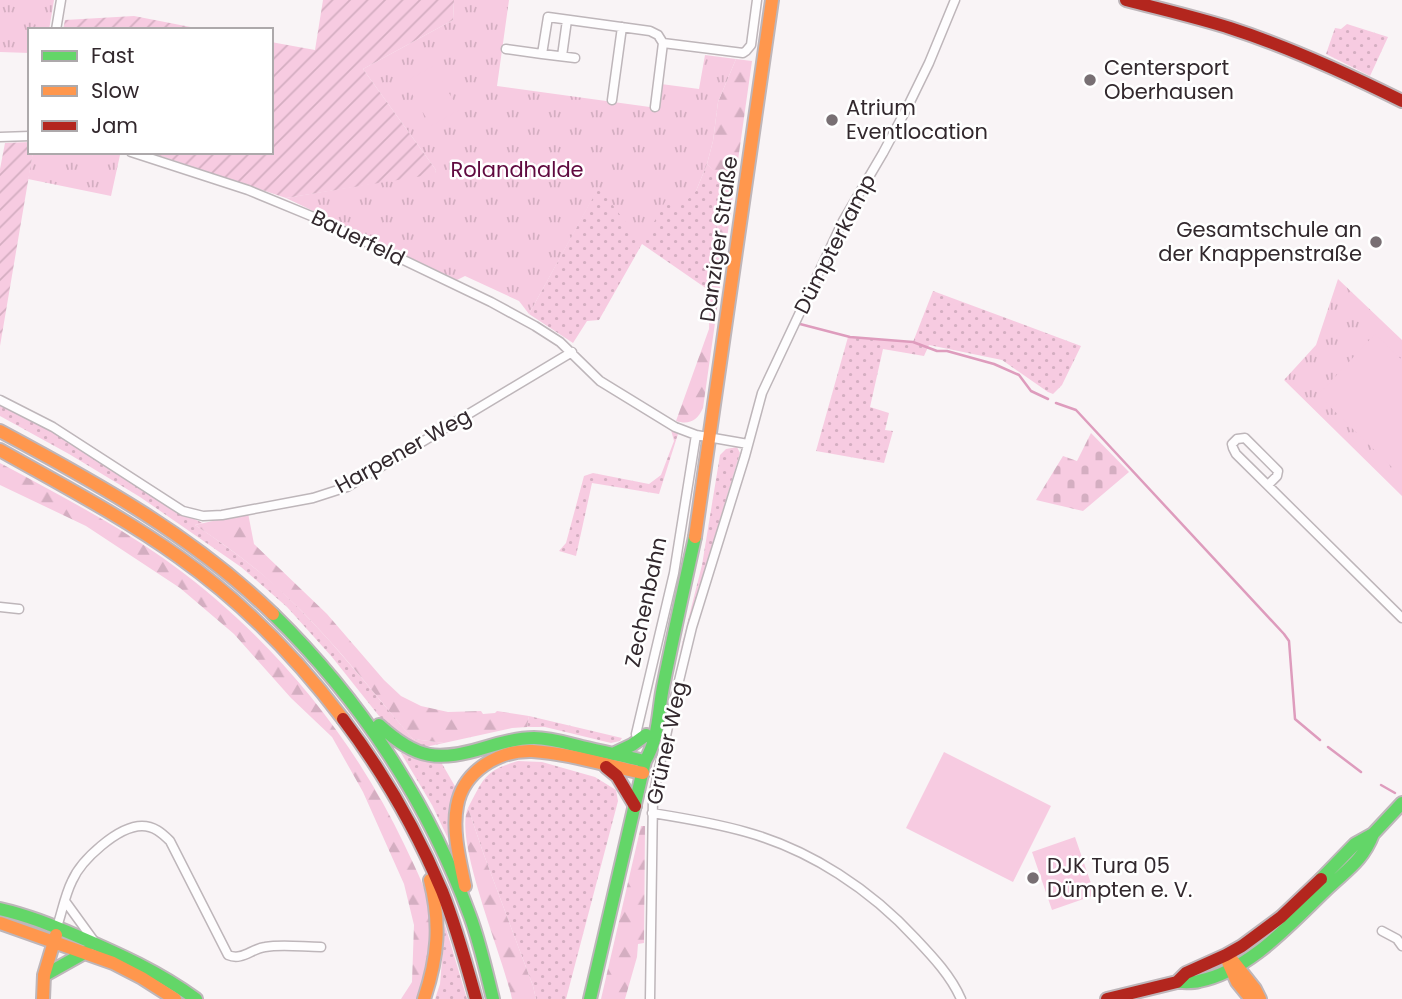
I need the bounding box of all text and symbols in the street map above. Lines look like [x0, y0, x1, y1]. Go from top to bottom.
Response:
legend [28, 28, 273, 154]
text: Fast [91, 41, 134, 70]
place label: Centersport Oberhausen [1104, 53, 1234, 106]
marker: Centersport Oberhausen [1082, 72, 1098, 88]
text: Slow [91, 76, 139, 105]
place label: Atrium Eventlocation [846, 93, 988, 146]
text: Jam [91, 111, 138, 140]
marker: Atrium Eventlocation [824, 112, 840, 128]
street label: Danziger Straße [693, 154, 744, 324]
park label: Rolandhalde [450, 155, 584, 184]
street label: Dümpterkamp [787, 169, 882, 319]
street label: Bauerfeld [307, 202, 410, 273]
place label: Gesamtschule an der Knappenstraße [1158, 215, 1362, 268]
marker: Gesamtschule an der Knappenstraße [1368, 234, 1384, 250]
street label: Harpener Weg [330, 401, 476, 500]
street label: Zechenbahn [618, 534, 673, 670]
street label: Grüner Weg [639, 679, 694, 807]
place label: DJK Tura 05 Dümpten e. V. [1047, 851, 1192, 904]
marker: DJK Tura 05 Dümpten e. V. [1025, 870, 1041, 886]

